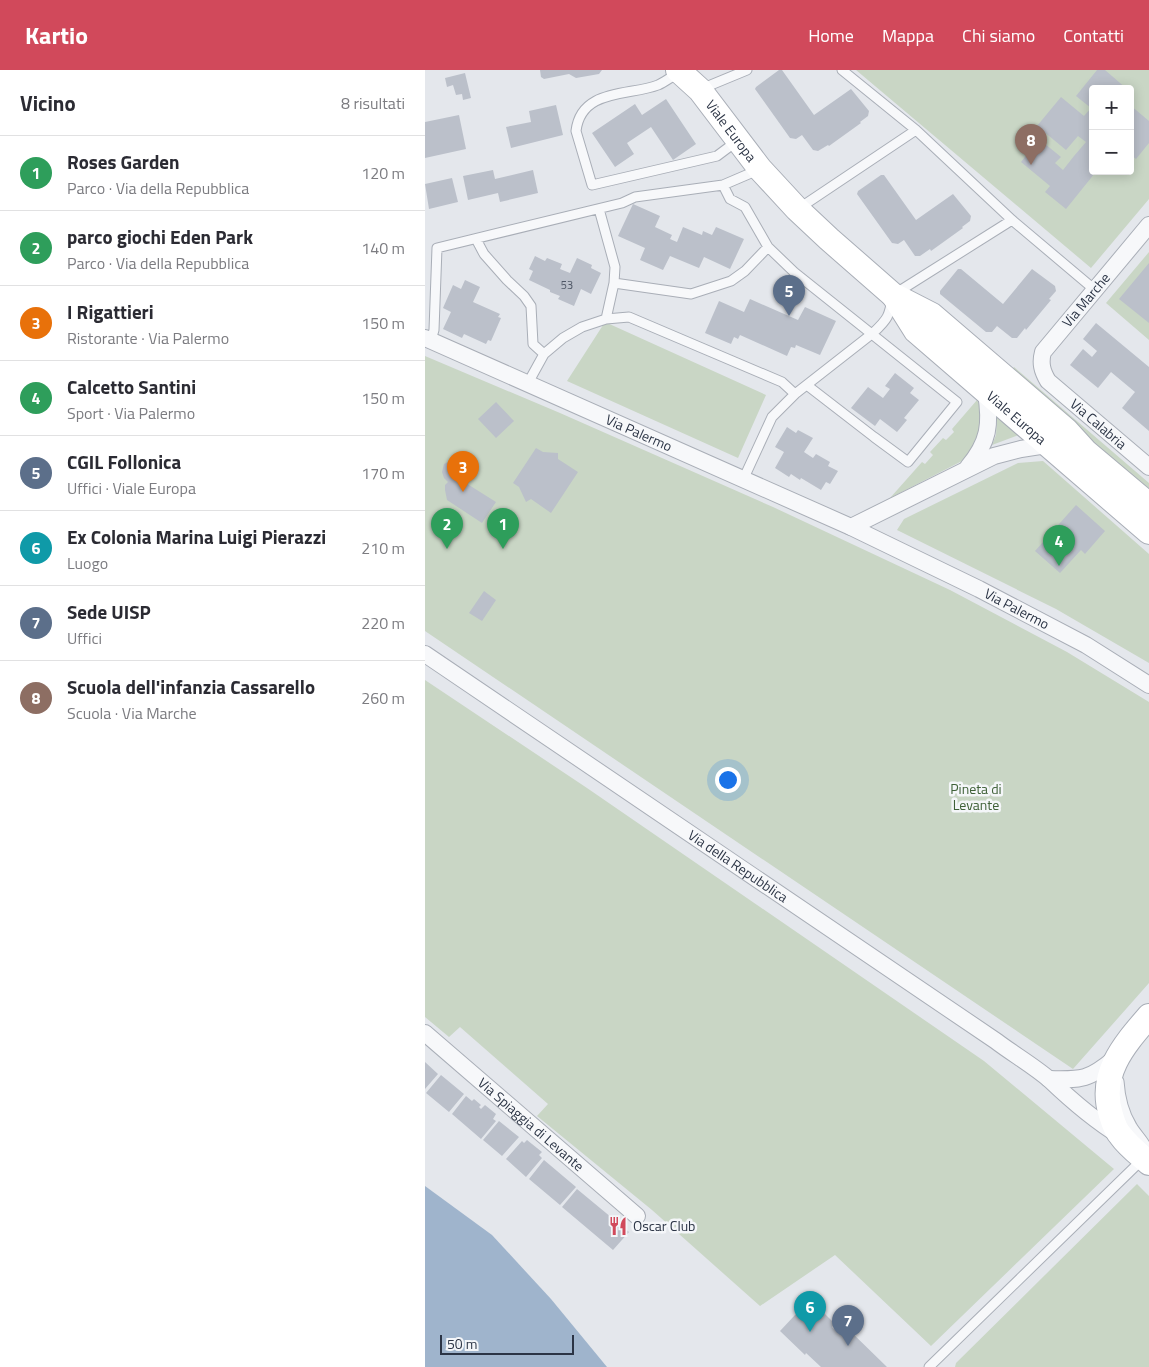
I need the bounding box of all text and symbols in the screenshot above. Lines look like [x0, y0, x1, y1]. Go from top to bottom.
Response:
text: Kartio [25, 17, 88, 53]
text: Home [808, 22, 854, 49]
text: Mappa [882, 22, 934, 49]
text: Chi siamo [962, 22, 1035, 49]
text: Contatti [1063, 22, 1124, 49]
map controls [1089, 85, 1134, 175]
button: + [1089, 85, 1134, 130]
text: Vicino [20, 87, 76, 119]
text: 8 risultati [341, 91, 405, 115]
street label: Viale Europa [701, 95, 762, 166]
pin: 8 [1015, 124, 1047, 165]
button: − [1089, 130, 1134, 175]
text: Roses Garden [67, 147, 180, 176]
text: 1 [32, 161, 40, 185]
text: 120 m [361, 161, 405, 185]
text: Parco · Via della Repubblica [67, 176, 249, 200]
text: parco giochi Eden Park [67, 222, 253, 251]
text: 2 [32, 236, 40, 260]
text: 140 m [361, 236, 405, 260]
text: Parco · Via della Repubblica [67, 251, 249, 275]
street label: Via Marche [1057, 268, 1115, 332]
pin: 5 [773, 275, 805, 316]
house number: 53 [561, 277, 573, 293]
text: I Rigattieri [67, 297, 154, 326]
text: 3 [32, 311, 40, 335]
text: 150 m [361, 311, 405, 335]
text: Ristorante · Via Palermo [67, 326, 229, 350]
text: Calcetto Santini [67, 372, 196, 401]
street label: Viale Europa [982, 385, 1051, 449]
text: 4 [32, 386, 40, 410]
text: 150 m [361, 386, 405, 410]
street label: Via Calabria [1066, 393, 1132, 454]
text: Sport · Via Palermo [67, 401, 195, 425]
street label: Via Palermo [602, 408, 676, 456]
text: CGIL Follonica [67, 447, 181, 476]
pin: 3 [447, 451, 479, 492]
text: 5 [32, 461, 40, 485]
text: 170 m [361, 461, 405, 485]
text: Uffici · Viale Europa [67, 476, 196, 500]
pin: 2 [431, 508, 463, 549]
pin: 1 [487, 508, 519, 549]
text: Ex Colonia Marina Luigi Pierazzi [67, 522, 326, 551]
pin: 4 [1043, 525, 1075, 566]
text: 6 [32, 536, 40, 560]
text: 210 m [361, 536, 405, 560]
text: Luogo [67, 551, 108, 575]
street label: Via Palermo [981, 583, 1053, 634]
text: Sede UISP [67, 597, 151, 626]
text: 7 [32, 611, 40, 635]
text: 220 m [361, 611, 405, 635]
text: Uffici [67, 626, 102, 650]
text: Scuola dell'infanzia Cassarello [67, 672, 315, 701]
text: 8 [32, 686, 40, 710]
text: 260 m [361, 686, 405, 710]
text: Scuola · Via Marche [67, 701, 197, 725]
your location [715, 767, 741, 793]
park label: Pineta di Levante [950, 778, 1002, 815]
street label: Via della Repubblica [684, 824, 793, 907]
street label: Via Spiaggia di Levante [474, 1072, 589, 1176]
restaurant icon: Oscar Club [607, 1215, 629, 1237]
place label: Oscar Club [633, 1215, 695, 1236]
pin: 6 [794, 1291, 826, 1332]
pin: 7 [832, 1305, 864, 1346]
scale bar [440, 1332, 574, 1355]
text: 50 m [447, 1333, 477, 1354]

